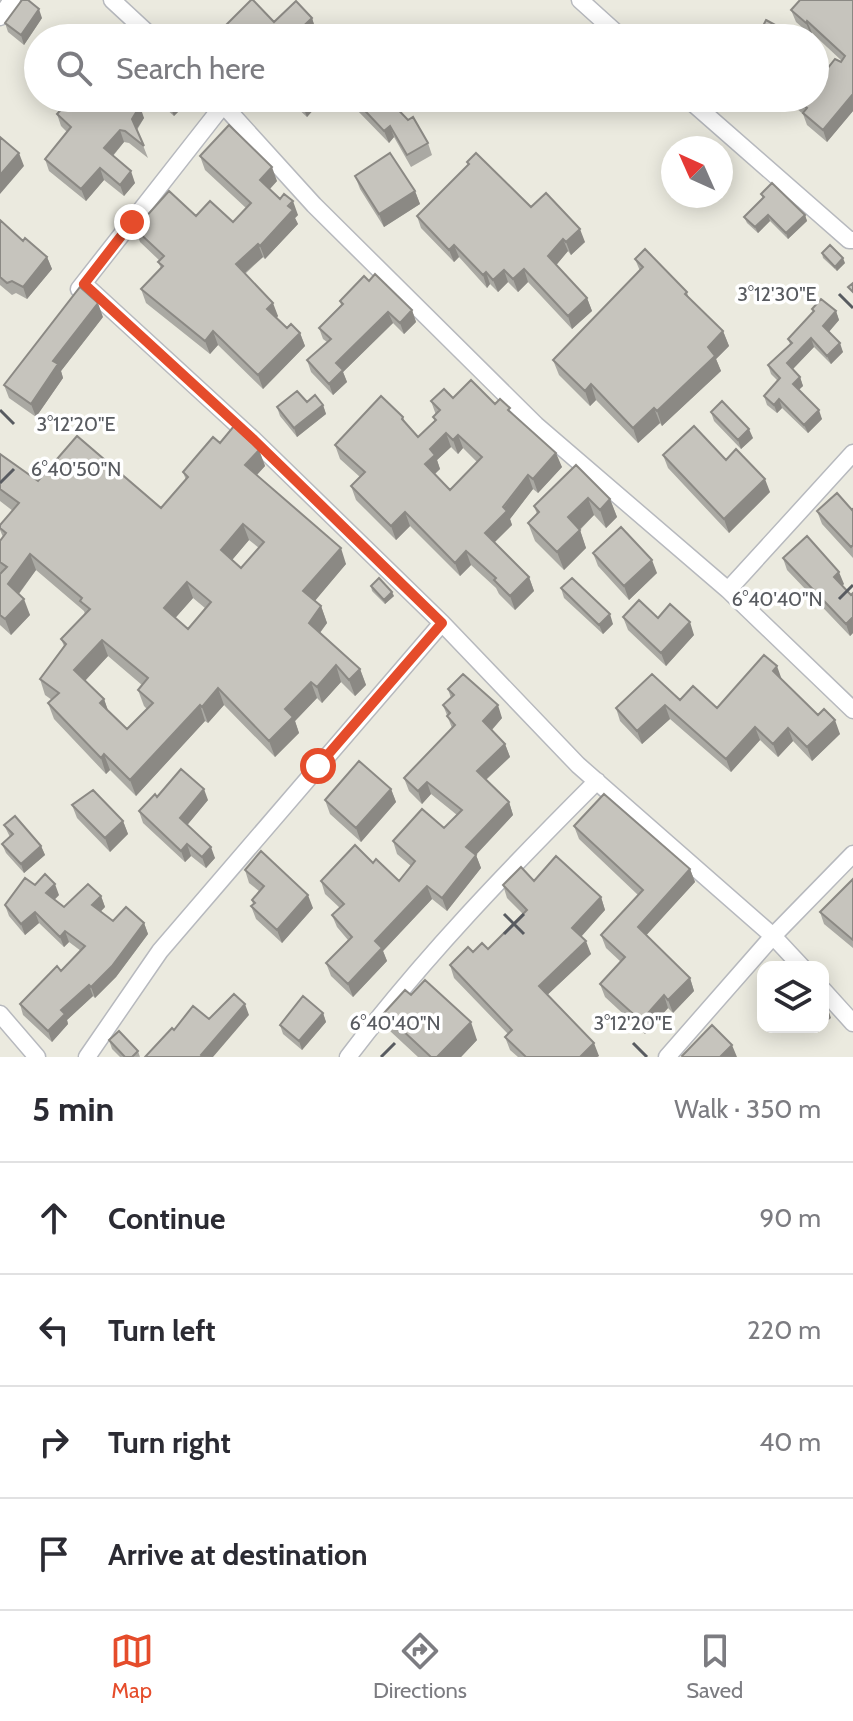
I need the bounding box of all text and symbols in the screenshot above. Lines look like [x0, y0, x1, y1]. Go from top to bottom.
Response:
search box [24, 24, 829, 112]
icon: search [52, 46, 96, 90]
text: Search here [116, 50, 265, 87]
north arrow [661, 136, 733, 208]
route end [114, 204, 150, 240]
text: 3°12'30"E [737, 282, 817, 306]
text: 3°12'20"E [36, 412, 116, 436]
text: 6°40'50"N [31, 457, 121, 481]
text: 6°40'40"N [731, 587, 823, 611]
route start [300, 748, 336, 784]
map controls [757, 961, 829, 1033]
button: layers [757, 961, 829, 1033]
text: 6°40'40"N [349, 1011, 441, 1035]
text: 3°12'20"E [593, 1011, 673, 1035]
text: 5 min [32, 1088, 114, 1130]
text: Walk · 350 m [674, 1093, 821, 1125]
icon: ahead [32, 1196, 76, 1240]
text: Continue [108, 1200, 225, 1237]
text: 90 m [759, 1202, 821, 1234]
icon: left [32, 1308, 76, 1352]
text: Turn left [108, 1312, 216, 1349]
text: 220 m [747, 1314, 821, 1346]
icon: right [32, 1420, 76, 1464]
text: Turn right [108, 1424, 231, 1461]
text: 40 m [759, 1426, 821, 1458]
icon: arrive [32, 1532, 76, 1576]
text: Arrive at destination [108, 1536, 368, 1573]
tab: Map [110, 1629, 154, 1704]
tab: Directions [373, 1629, 467, 1704]
tab: Saved [686, 1629, 743, 1704]

